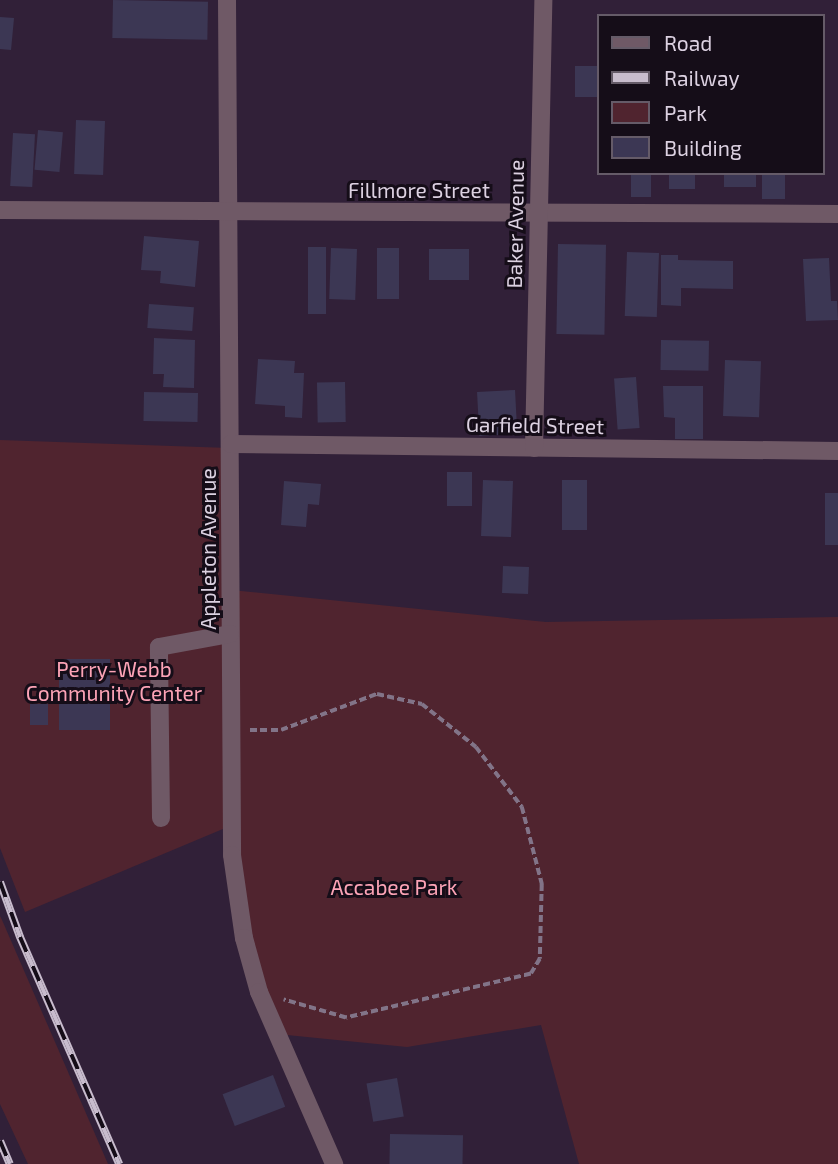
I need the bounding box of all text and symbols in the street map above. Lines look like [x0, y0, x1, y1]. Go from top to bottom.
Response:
legend [596, 14, 824, 175]
text: Road [664, 30, 712, 55]
text: Railway [664, 65, 740, 90]
text: Park [664, 100, 707, 125]
text: Building [664, 135, 742, 160]
street label: Baker Avenue [501, 159, 529, 289]
street label: Fillmore Street [348, 177, 490, 203]
street label: Garfield Street [466, 411, 604, 439]
street label: Appleton Avenue [195, 468, 221, 630]
park label: Perry-Webb Community Center [25, 656, 203, 706]
park label: Accabee Park [330, 874, 458, 900]

